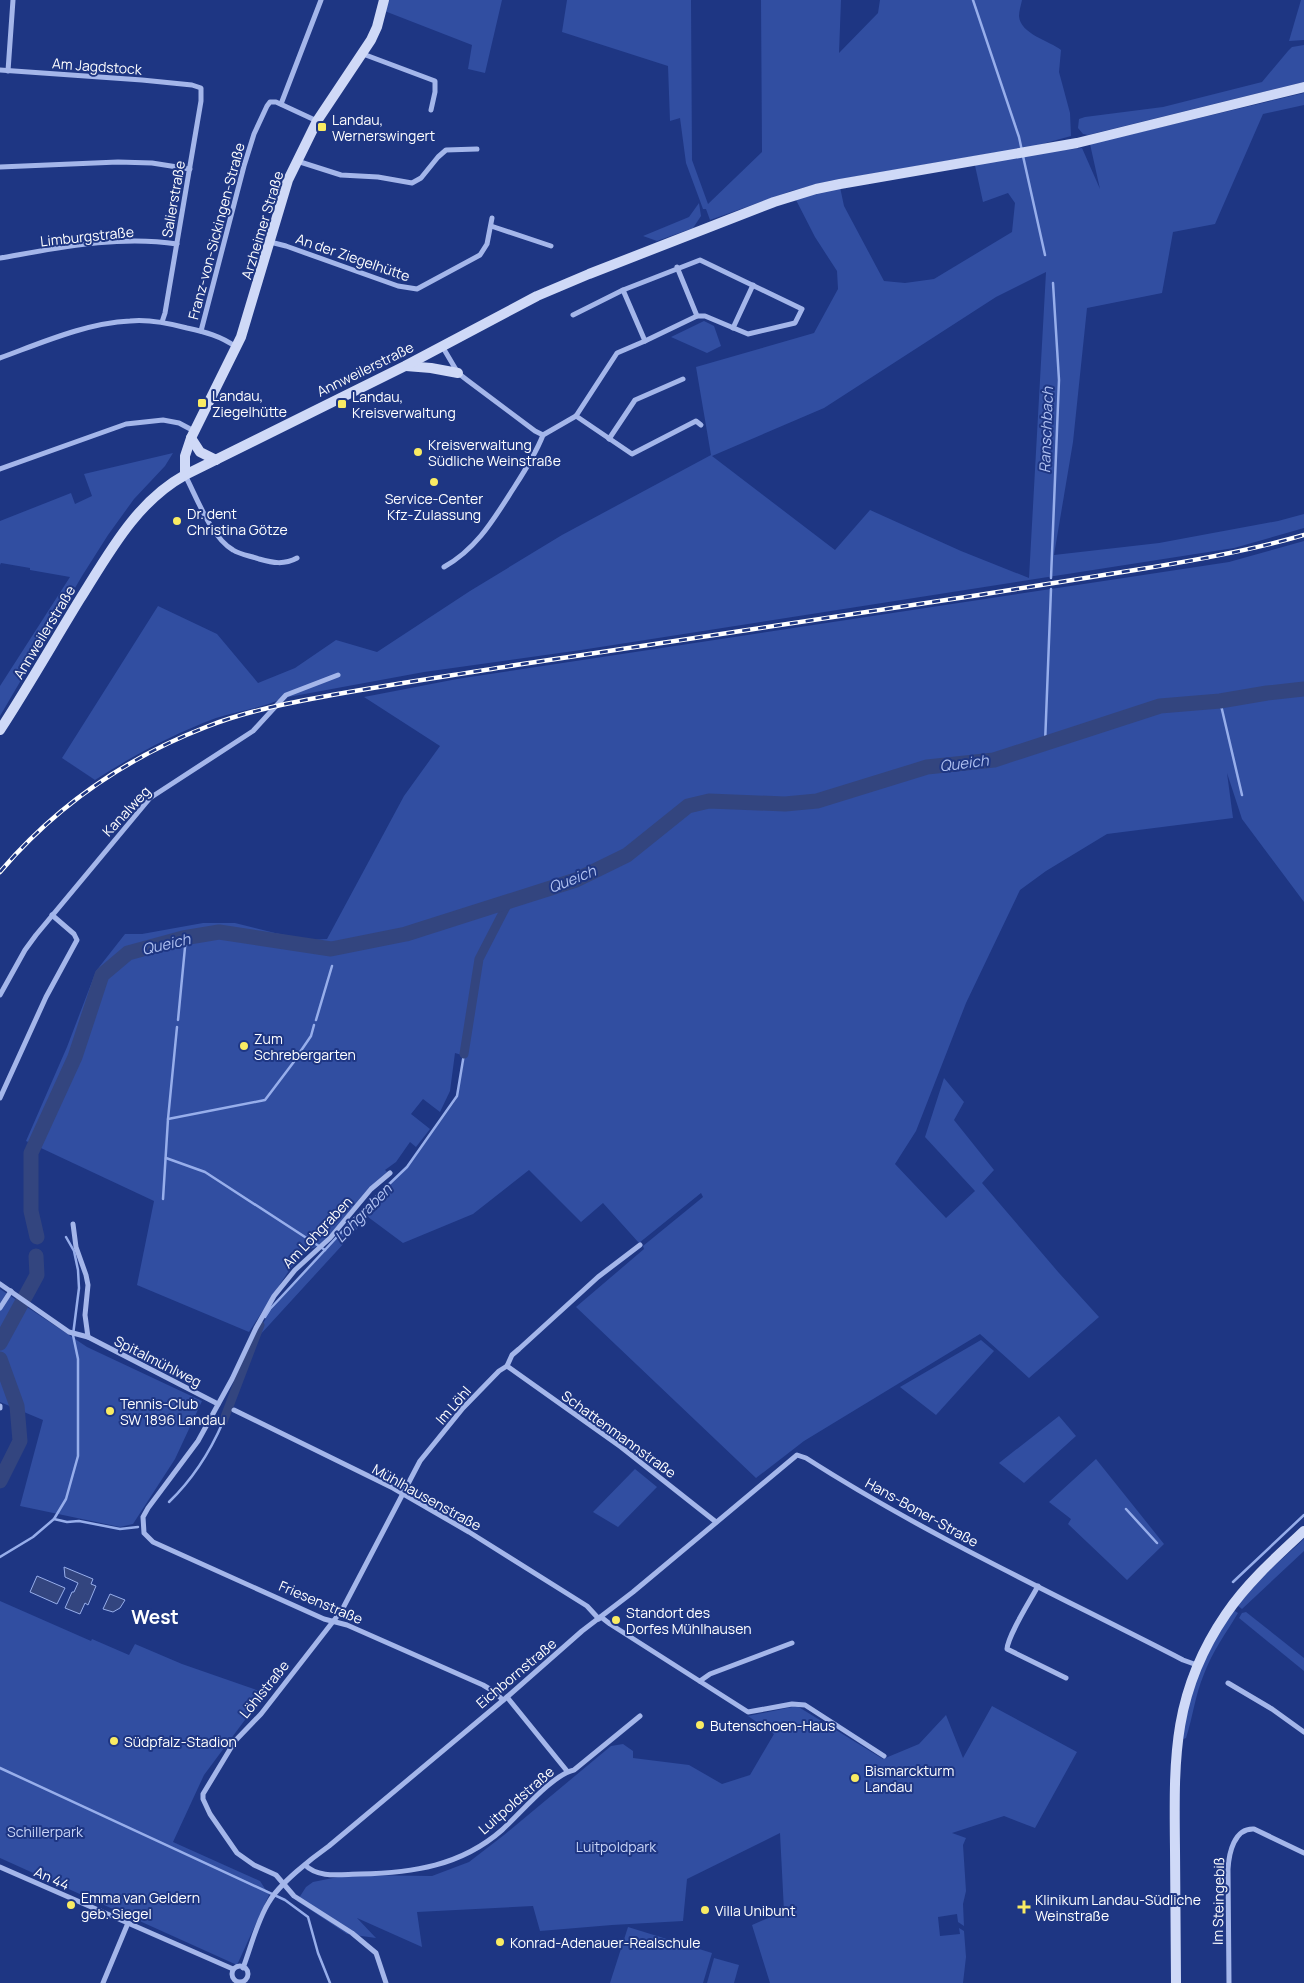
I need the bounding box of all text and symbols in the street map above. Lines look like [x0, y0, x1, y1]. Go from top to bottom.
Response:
street label: Am Jagdstock [51, 53, 144, 79]
place label: Landau, Wernerswingert [332, 110, 436, 145]
marker: Landau, Wernerswingert [316, 121, 328, 133]
street label: Franz-von-Sickingen-Straße [183, 140, 249, 322]
street label: Salierstraße [157, 159, 189, 239]
street label: Arzheimer Straße [236, 169, 288, 281]
street label: Limburgstraße [39, 222, 135, 250]
street label: An der Ziegelhütte [294, 229, 412, 285]
street label: Annweilerstraße [313, 337, 417, 401]
water label: Ranschbach [1034, 385, 1058, 473]
place label: Landau, Ziegelhütte [212, 386, 287, 421]
place label: Landau, Kreisverwaltung [352, 387, 456, 422]
marker: Landau, Ziegelhütte [196, 397, 208, 409]
marker: Landau, Kreisverwaltung [336, 398, 348, 410]
place label: Kreisverwaltung Südliche Weinstraße [428, 435, 561, 470]
marker: Kreisverwaltung Südliche Weinstraße [412, 446, 424, 458]
marker: Service-Center Kfz-Zulassung [428, 476, 440, 488]
place label: Service-Center Kfz-Zulassung [385, 489, 483, 524]
place label: Dr. dent Christina Götze [187, 504, 288, 539]
marker: Dr. dent Christina Götze [171, 515, 183, 527]
street label: Annweilerstraße [9, 582, 79, 682]
water label: Queich [938, 749, 991, 776]
street label: Kanalweg [98, 782, 154, 840]
water label: Queich [545, 860, 600, 898]
water label: Queich [140, 928, 193, 960]
place label: Zum Schrebergarten [254, 1029, 356, 1064]
marker: Zum Schrebergarten [238, 1040, 250, 1052]
water label: Lohgraben [330, 1178, 397, 1247]
street label: Am Lohgraben [278, 1192, 356, 1272]
street label: Spitalmühlweg [111, 1331, 205, 1391]
street label: Im Löhl [431, 1382, 475, 1428]
street label: Schattenmannstraße [558, 1386, 680, 1482]
place label: Tennis-Club SW 1896 Landau [120, 1394, 226, 1429]
marker: Tennis-Club SW 1896 Landau [104, 1405, 116, 1417]
street label: Mühlhausenstraße [369, 1459, 485, 1535]
street label: Hans-Boner-Straße [862, 1473, 982, 1551]
street label: Friesenstraße [276, 1576, 366, 1628]
place label: Standort des Dorfes Mühlhausen [626, 1603, 751, 1638]
district label: West [131, 1604, 179, 1630]
marker: Standort des Dorfes Mühlhausen [610, 1614, 622, 1626]
street label: Eichbornstraße [472, 1634, 560, 1712]
street label: Löhlstraße [235, 1656, 293, 1722]
place label: Butenschoen-Haus [710, 1716, 835, 1735]
marker: Butenschoen-Haus [694, 1719, 706, 1731]
place label: Südpfalz-Stadion [124, 1732, 237, 1751]
marker: Südpfalz-Stadion [108, 1735, 120, 1747]
place label: Bismarckturm Landau [865, 1761, 954, 1796]
street label: Luitpoldstraße [474, 1762, 558, 1838]
marker: Bismarckturm Landau [849, 1772, 861, 1784]
park label: Schillerpark [7, 1822, 84, 1841]
park label: Luitpoldpark [576, 1837, 657, 1856]
street label: Im Steingebiß [1208, 1857, 1228, 1945]
street label: An 44 [31, 1862, 73, 1894]
place label: Emma van Geldern geb. Siegel [81, 1888, 200, 1923]
place label: Klinikum Landau-Südliche Weinstraße [1035, 1890, 1201, 1925]
marker: Emma van Geldern geb. Siegel [65, 1899, 77, 1911]
marker: Klinikum Landau-Südliche Weinstraße [1017, 1900, 1031, 1914]
place label: Villa Unibunt [715, 1901, 796, 1920]
marker: Villa Unibunt [699, 1904, 711, 1916]
place label: Konrad-Adenauer-Realschule [510, 1933, 701, 1952]
marker: Konrad-Adenauer-Realschule [494, 1936, 506, 1948]

